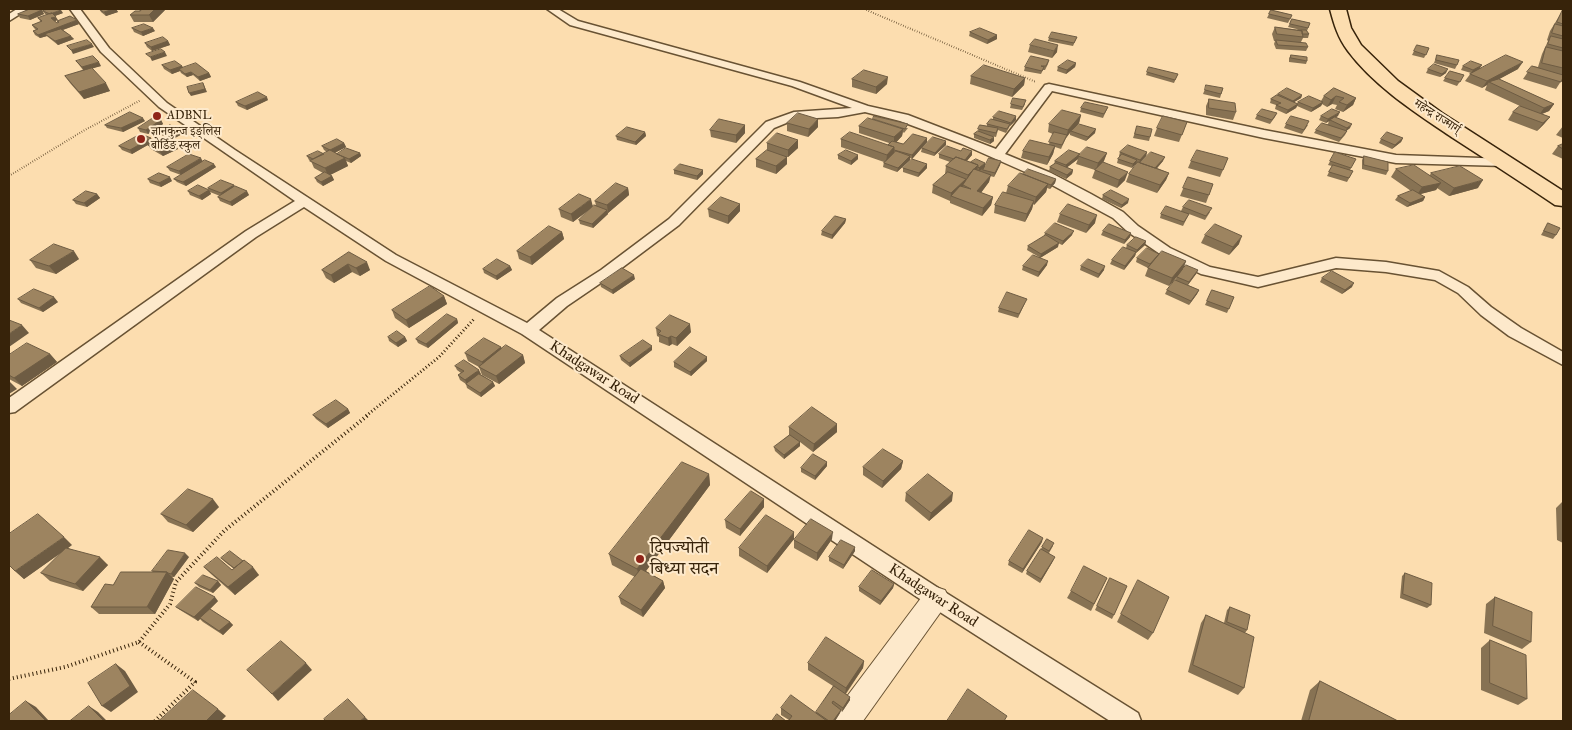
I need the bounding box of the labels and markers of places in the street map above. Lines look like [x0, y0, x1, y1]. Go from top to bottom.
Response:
place label: ADBNL [167, 109, 211, 123]
marker: ADBNL [151, 110, 163, 122]
place label: ज्ञानकुन्ज इङ्लिस बोर्डिङ स्कुल [151, 125, 221, 153]
marker: ज्ञानकुन्ज इङ्लिस बोर्डिङ स्कुल [135, 133, 147, 145]
place label: दिपज्योती बिध्या सदन [650, 538, 718, 580]
marker: दिपज्योती बिध्या सदन [634, 553, 646, 565]

